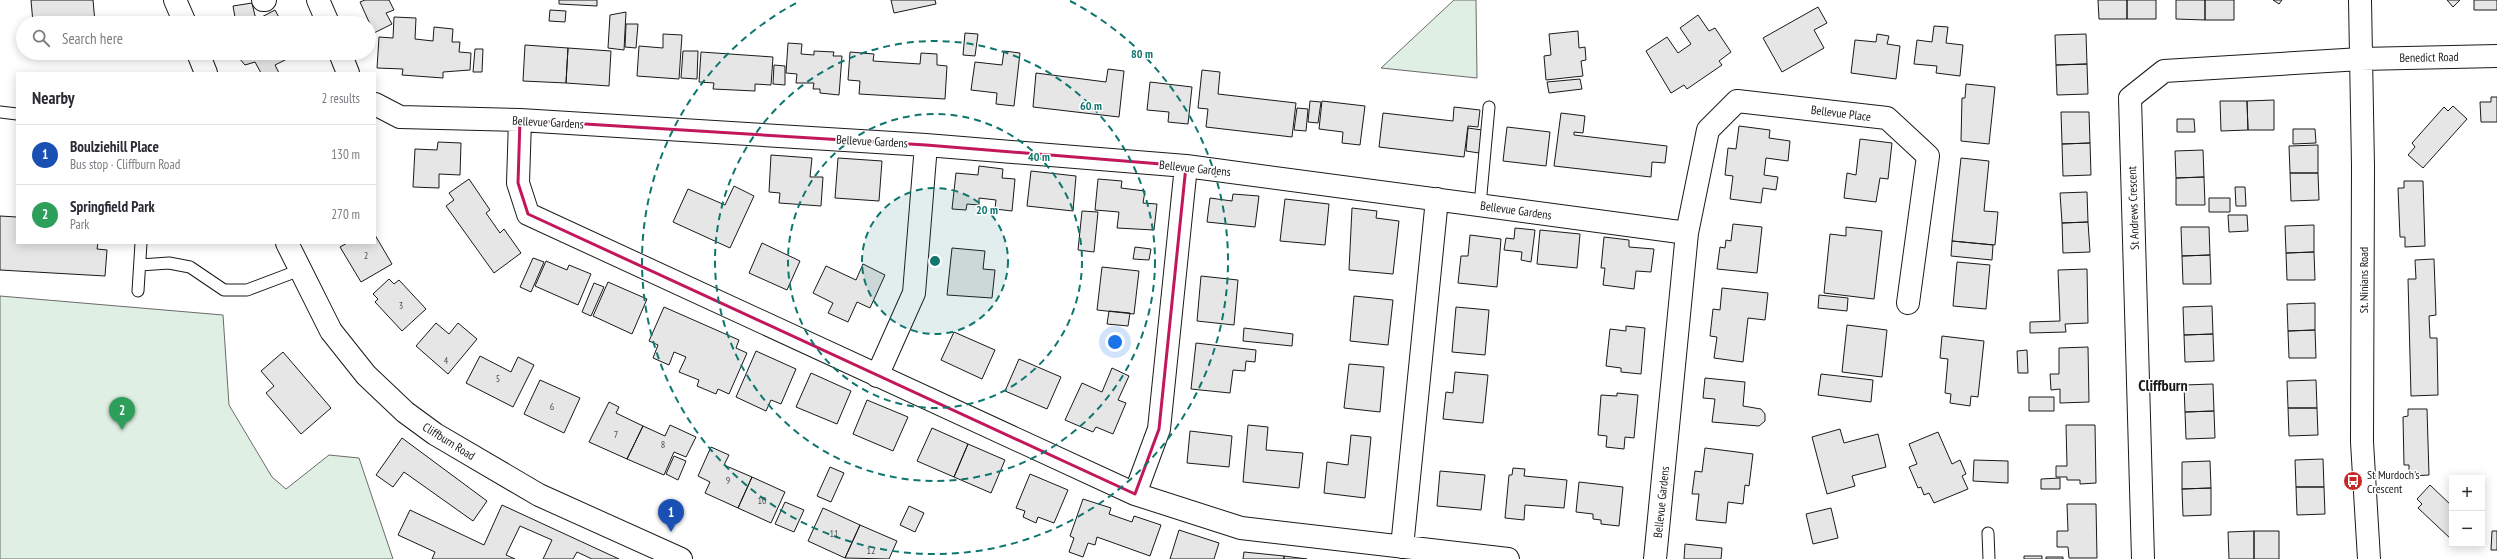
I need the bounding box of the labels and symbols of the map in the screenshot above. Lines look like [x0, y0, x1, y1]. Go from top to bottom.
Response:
text: 80 m [1131, 46, 1153, 61]
street label: Benedict Road [2399, 49, 2459, 65]
text: 60 m [1080, 98, 1102, 113]
street label: Bellevue Place [1810, 102, 1872, 124]
street label: Bellevue Gardens [512, 113, 584, 131]
street label: Bellevue Gardens [836, 132, 908, 150]
text: 40 m [1028, 149, 1050, 164]
street label: Bellevue Gardens [1159, 157, 1231, 179]
street label: St Andrews Crescent [2124, 165, 2142, 250]
street label: Bellevue Gardens [1479, 198, 1553, 222]
text: 20 m [976, 202, 998, 217]
street label: St. Ninians Road [2356, 247, 2371, 313]
house number: 2 [364, 249, 368, 262]
centre of rings [928, 254, 942, 268]
house number: 3 [399, 299, 403, 312]
your location [1105, 332, 1125, 352]
house number: 4 [444, 354, 449, 367]
house number: 5 [496, 372, 500, 385]
district label: Cliffburn [2138, 375, 2188, 395]
pin: 2 [109, 397, 135, 430]
house number: 6 [550, 400, 555, 413]
street label: Cliffburn Road [420, 419, 478, 463]
house number: 7 [614, 428, 618, 441]
house number: 8 [661, 438, 665, 451]
street label: Bellevue Gardens [1650, 466, 1672, 538]
place label: St Murdoch's Crescent [2367, 467, 2420, 496]
bus stop icon: St Murdoch's Crescent [2342, 470, 2364, 492]
house number: 9 [726, 474, 730, 487]
house number: 10 [758, 494, 767, 507]
pin: 1 [658, 499, 684, 532]
house number: 11 [830, 527, 839, 540]
house number: 12 [867, 544, 876, 557]

